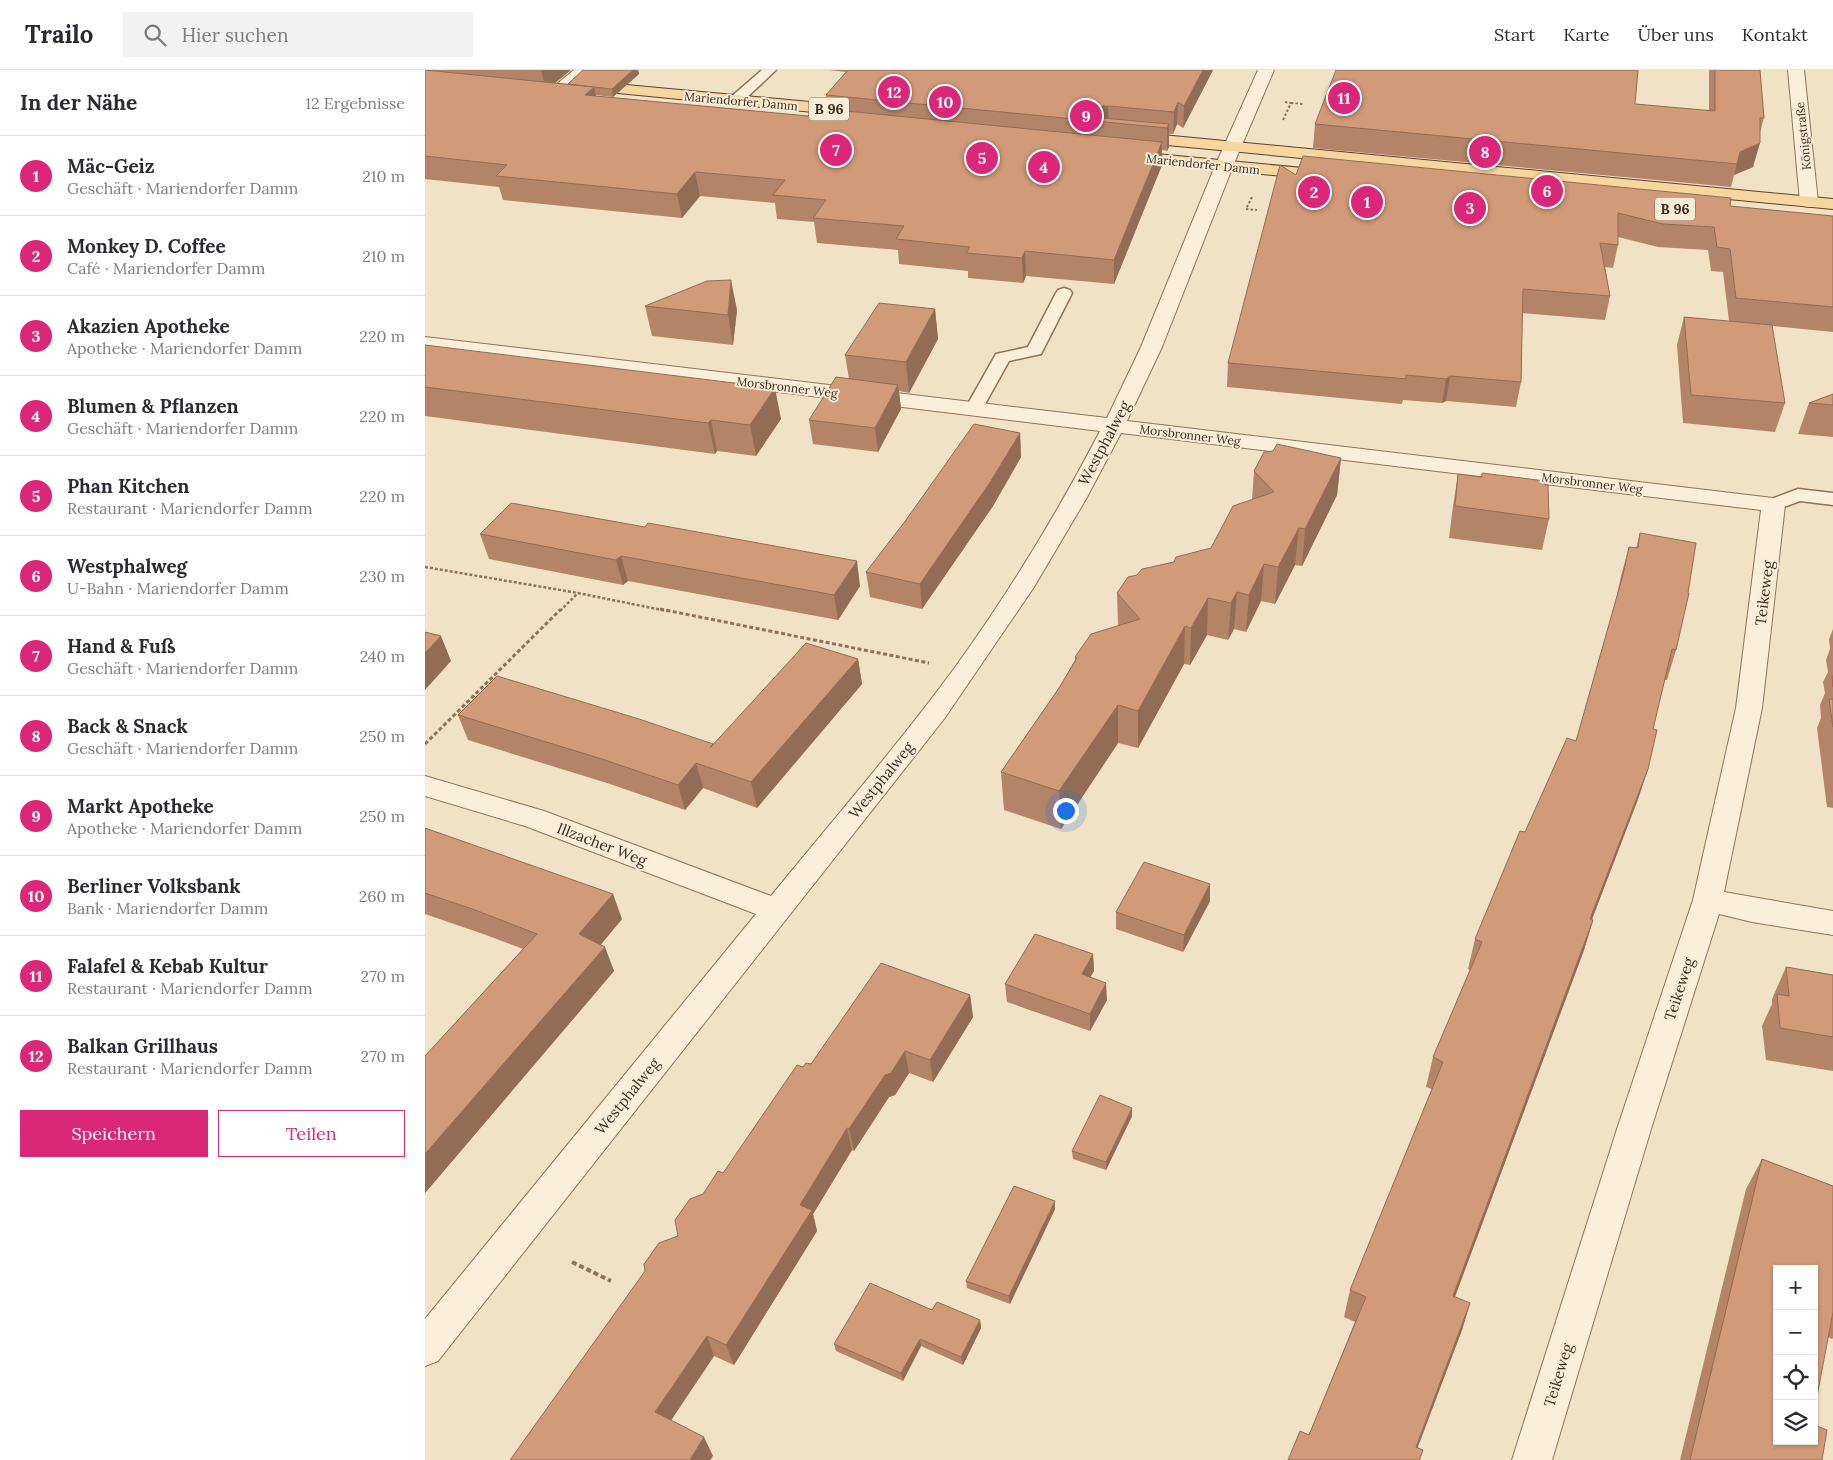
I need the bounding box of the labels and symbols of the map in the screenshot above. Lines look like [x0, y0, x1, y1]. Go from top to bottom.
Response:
pin: 12 [878, 73, 910, 111]
pin: 11 [1328, 79, 1360, 117]
pin: 10 [929, 83, 961, 121]
street label: Mariendorfer Damm [683, 89, 799, 113]
pin: 9 [1070, 97, 1102, 135]
road number: B 96 [809, 98, 849, 120]
street label: Königstraße [1792, 101, 1814, 171]
pin: 7 [820, 131, 852, 169]
pin: 8 [1469, 133, 1501, 171]
pin: 5 [966, 139, 998, 177]
pin: 4 [1028, 148, 1060, 186]
street label: Mariendorfer Damm [1145, 151, 1261, 177]
pin: 6 [1531, 172, 1563, 210]
pin: 2 [1298, 173, 1330, 211]
pin: 1 [1351, 183, 1383, 221]
pin: 3 [1454, 189, 1486, 227]
road number: B 96 [1655, 198, 1695, 220]
street label: Morsbronner Weg [736, 373, 839, 401]
street label: Westphalweg [1074, 397, 1135, 489]
street label: Morsbronner Weg [1139, 421, 1242, 449]
street label: Morsbronner Weg [1541, 469, 1644, 497]
street label: Teikeweg [1751, 559, 1778, 627]
street label: Westphalweg [844, 737, 918, 822]
your location [1053, 798, 1079, 824]
street label: Illzacher Weg [554, 818, 650, 870]
street label: Teikeweg [1660, 954, 1698, 1023]
street label: Westphalweg [590, 1053, 664, 1138]
street label: Teikeweg [1539, 1340, 1577, 1409]

